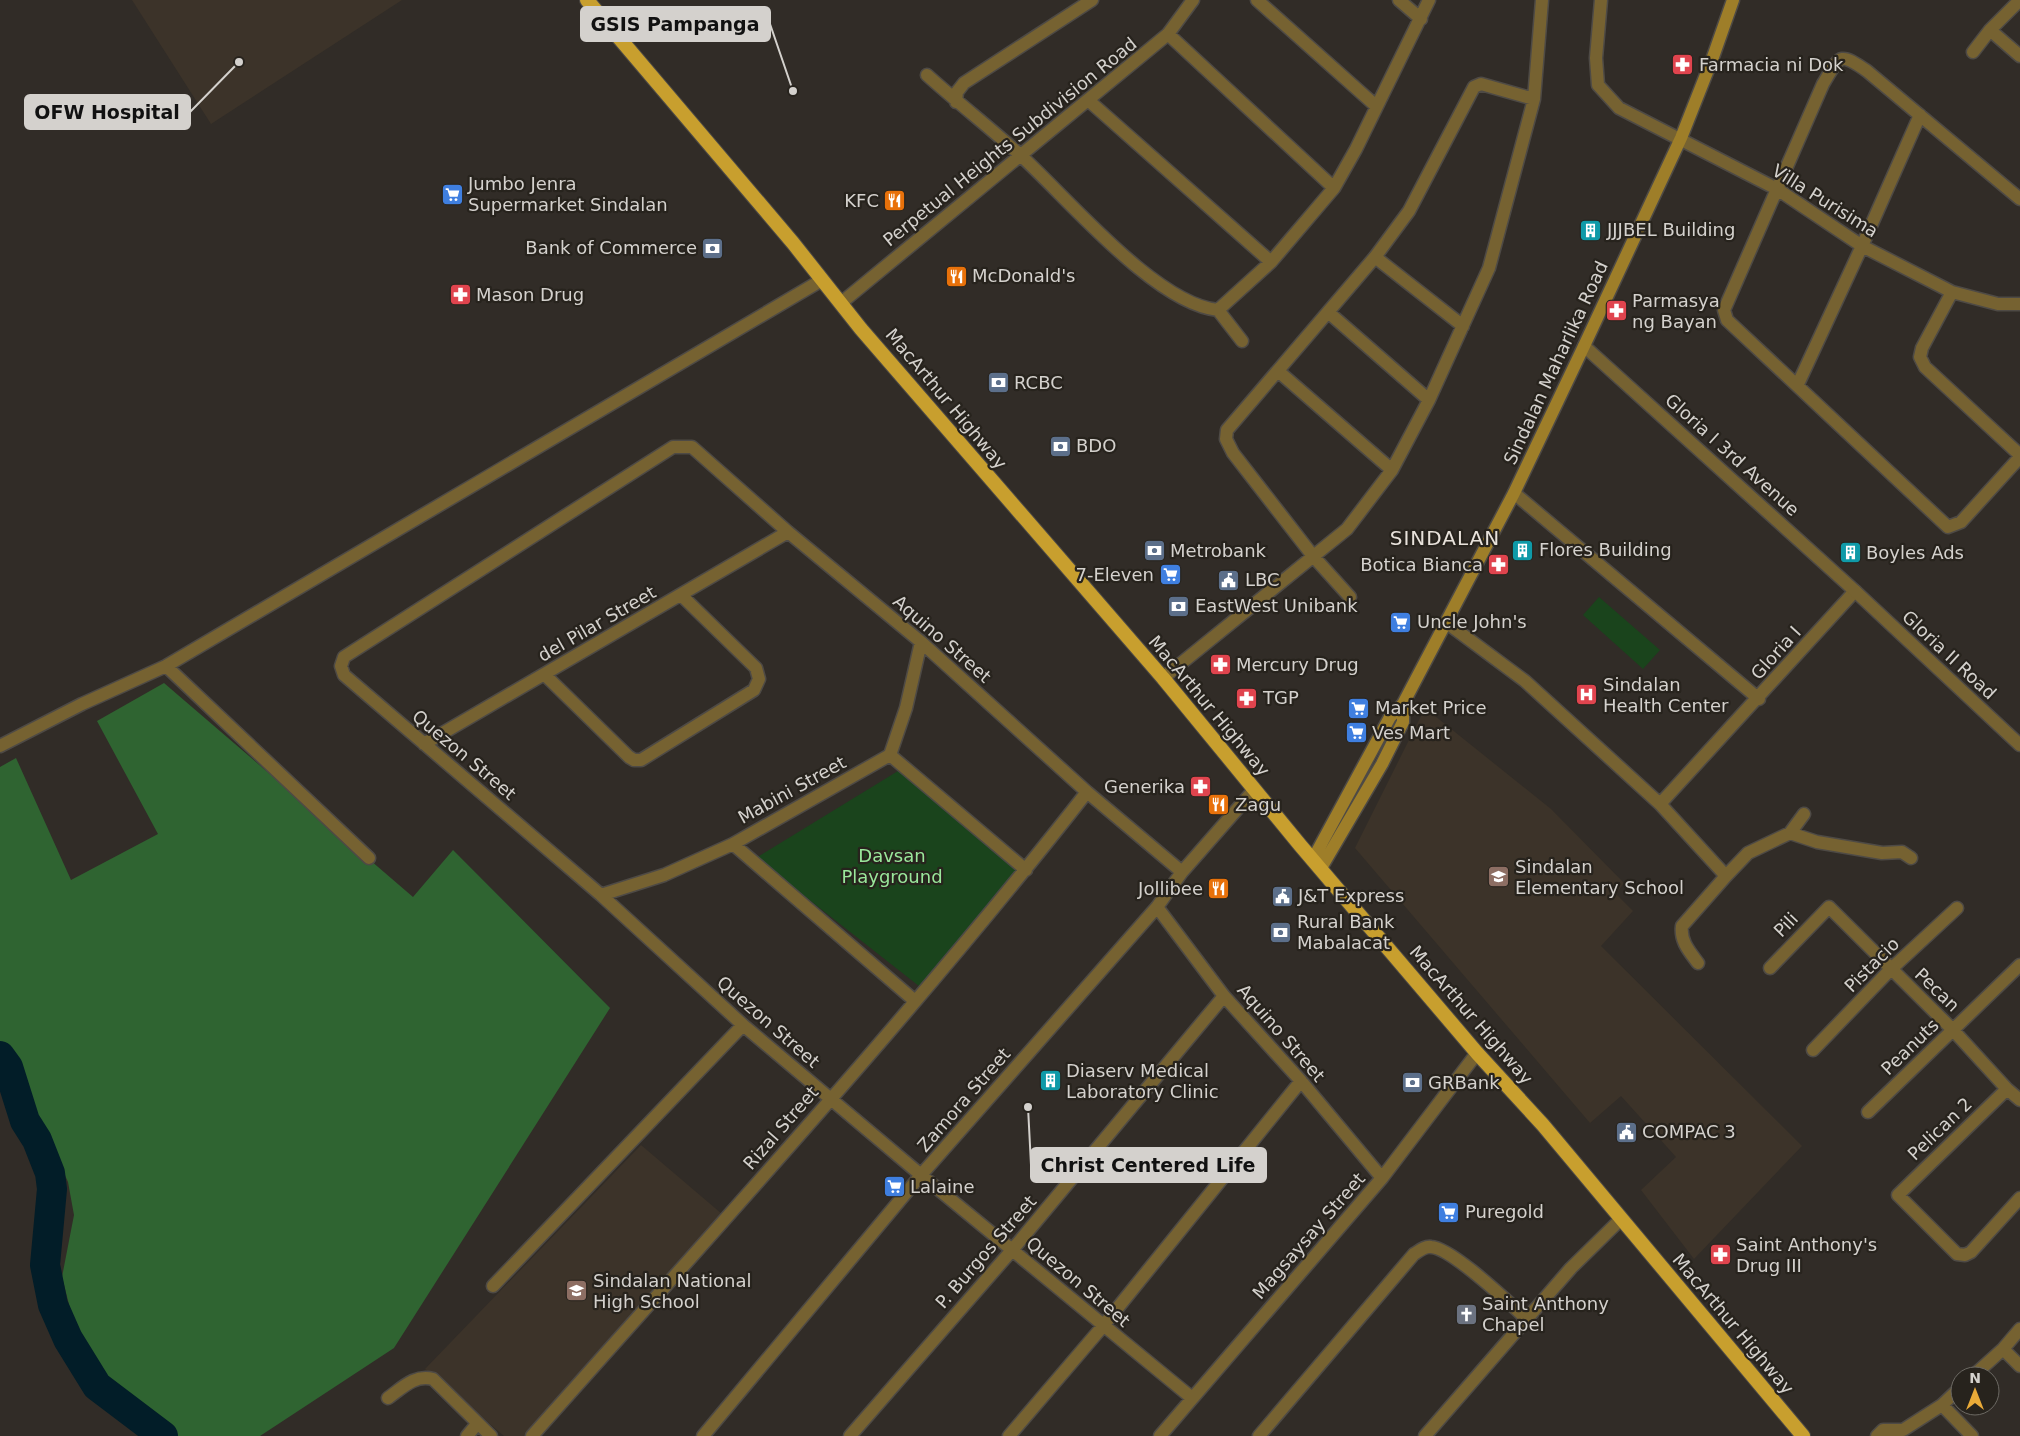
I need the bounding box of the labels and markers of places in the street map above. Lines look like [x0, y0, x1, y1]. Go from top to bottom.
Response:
callout: GSIS Pampanga [581, 7, 770, 41]
pharmacy icon: Farmacia ni Dok [1671, 53, 1695, 77]
place label: Farmacia ni Dok [1699, 54, 1844, 75]
callout: OFW Hospital [25, 95, 190, 129]
place label: Jumbo Jenra Supermarket Sindalan [467, 173, 668, 215]
supermarket icon: Jumbo Jenra Supermarket Sindalan [440, 182, 464, 206]
restaurant icon: KFC [883, 189, 907, 213]
place label: KFC [844, 190, 879, 211]
building icon: JJJBEL Building [1579, 218, 1603, 242]
place label: JJJBEL Building [1606, 219, 1735, 240]
bank icon: Bank of Commerce [701, 236, 725, 260]
place label: Bank of Commerce [525, 237, 697, 258]
restaurant icon: McDonald's [944, 264, 968, 288]
place label: McDonald's [972, 265, 1076, 286]
pharmacy icon: Mason Drug [448, 283, 472, 307]
place label: Mason Drug [476, 284, 584, 305]
place label: Parmasya ng Bayan [1632, 290, 1720, 332]
pharmacy icon: Parmasya ng Bayan [1604, 299, 1628, 323]
bank icon: RCBC [986, 371, 1010, 395]
place label: RCBC [1014, 372, 1063, 393]
bank icon: BDO [1048, 434, 1072, 458]
place label: BDO [1076, 435, 1116, 456]
building icon: Flores Building [1511, 538, 1535, 562]
bank icon: Metrobank [1142, 539, 1166, 563]
place label: Flores Building [1539, 539, 1672, 560]
place label: Metrobank [1170, 540, 1267, 561]
building icon: Boyles Ads [1838, 541, 1862, 565]
place label: Boyles Ads [1866, 542, 1964, 563]
pharmacy icon: Botica Bianca [1487, 553, 1511, 577]
place label: Botica Bianca [1360, 554, 1483, 575]
supermarket icon: 7-Eleven [1158, 563, 1182, 587]
place label: 7-Eleven [1075, 564, 1154, 585]
public building icon: LBC [1217, 568, 1241, 592]
place label: LBC [1245, 569, 1280, 590]
bank icon: EastWest Unibank [1167, 594, 1191, 618]
place label: EastWest Unibank [1195, 595, 1358, 616]
supermarket icon: Uncle John's [1389, 610, 1413, 634]
place label: Uncle John's [1417, 611, 1527, 632]
pharmacy icon: Mercury Drug [1208, 653, 1232, 677]
place label: Mercury Drug [1236, 654, 1359, 675]
place label: Sindalan Health Center [1603, 674, 1729, 716]
hospital icon: Sindalan Health Center [1575, 683, 1599, 707]
pharmacy icon: TGP [1235, 686, 1259, 710]
place label: TGP [1262, 687, 1299, 708]
supermarket icon: Market Price [1347, 696, 1371, 720]
place label: Market Price [1375, 697, 1487, 718]
supermarket icon: Ves Mart [1344, 721, 1368, 745]
place label: Ves Mart [1372, 722, 1450, 743]
pharmacy icon: Generika [1189, 775, 1213, 799]
place label: Generika [1104, 776, 1185, 797]
restaurant icon: Zagu [1207, 793, 1231, 817]
place label: Zagu [1235, 794, 1281, 815]
place label: Sindalan Elementary School [1515, 856, 1684, 898]
school or university icon: Sindalan Elementary School [1487, 865, 1511, 889]
restaurant icon: Jollibee [1207, 877, 1231, 901]
place label: Jollibee [1137, 878, 1203, 899]
public building icon: J&T Express [1270, 884, 1294, 908]
place label: J&T Express [1297, 885, 1404, 906]
place label: Rural Bank Mabalacat [1297, 911, 1395, 953]
bank icon: Rural Bank Mabalacat [1269, 920, 1293, 944]
place label: Diaserv Medical Laboratory Clinic [1066, 1060, 1219, 1102]
building icon: Diaserv Medical Laboratory Clinic [1038, 1069, 1062, 1093]
bank icon: GRBank [1400, 1071, 1424, 1095]
place label: GRBank [1428, 1072, 1500, 1093]
public building icon: COMPAC 3 [1614, 1120, 1638, 1144]
place label: COMPAC 3 [1642, 1121, 1736, 1142]
callout: Christ Centered Life [1031, 1148, 1266, 1182]
supermarket icon: Lalaine [882, 1175, 906, 1199]
place label: Lalaine [910, 1176, 975, 1197]
supermarket icon: Puregold [1437, 1200, 1461, 1224]
place label: Puregold [1465, 1201, 1544, 1222]
place label: Saint Anthony's Drug III [1736, 1234, 1877, 1276]
pharmacy icon: Saint Anthony's Drug III [1708, 1243, 1732, 1267]
place label: Sindalan National High School [593, 1270, 751, 1312]
school or university icon: Sindalan National High School [565, 1279, 589, 1303]
place label: Saint Anthony Chapel [1482, 1293, 1609, 1335]
church icon: Saint Anthony Chapel [1454, 1302, 1478, 1326]

